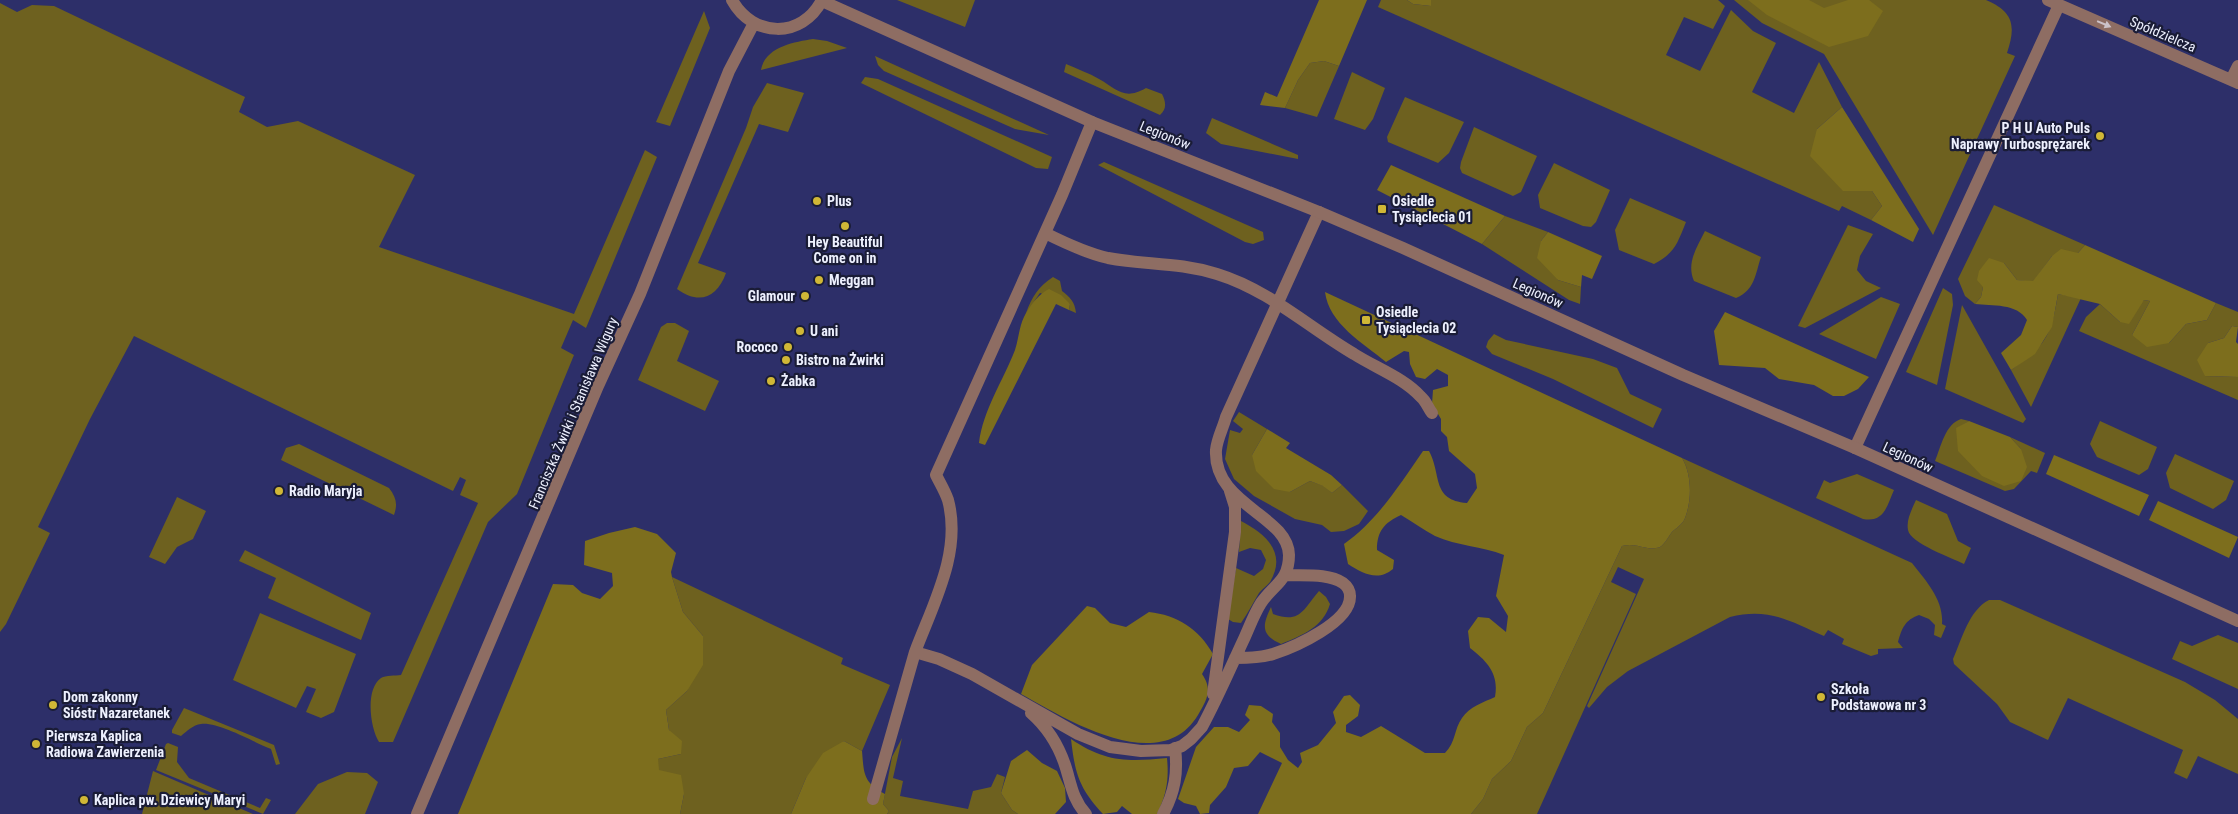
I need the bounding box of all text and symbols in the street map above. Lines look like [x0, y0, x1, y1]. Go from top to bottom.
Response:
street label: Spółdzielcza [2128, 13, 2198, 55]
one-way arrow [2097, 21, 2111, 29]
street label: Legionów [1137, 118, 1193, 152]
place label: P H U Auto Puls Naprawy Turbosprężarek [1951, 120, 2090, 152]
marker: P H U Auto Puls Naprawy Turbosprężarek [2094, 130, 2106, 142]
place label: Plus [827, 193, 852, 209]
place label: Osiedle Tysiąclecia 01 [1392, 193, 1472, 225]
marker: Plus [811, 195, 823, 207]
marker: Osiedle Tysiąclecia 01 [1376, 203, 1388, 215]
marker: Hey Beautiful Come on in [839, 220, 851, 232]
place label: Hey Beautiful Come on in [807, 234, 883, 266]
place label: Meggan [829, 272, 874, 288]
marker: Meggan [813, 274, 825, 286]
street label: Legionów [1510, 275, 1566, 311]
place label: Glamour [748, 288, 795, 304]
marker: Glamour [799, 290, 811, 302]
place label: Osiedle Tysiąclecia 02 [1376, 304, 1456, 336]
marker: Osiedle Tysiąclecia 02 [1360, 314, 1372, 326]
street label: Franciszka Żwirki i Stanisława Wigury [525, 315, 621, 511]
place label: U ani [810, 323, 838, 339]
marker: U ani [794, 325, 806, 337]
place label: Rococo [736, 339, 778, 355]
marker: Rococo [782, 341, 794, 353]
place label: Bistro na Żwirki [796, 352, 884, 368]
marker: Bistro na Żwirki [780, 354, 792, 366]
place label: Żabka [781, 373, 816, 389]
marker: Żabka [765, 375, 777, 387]
street label: Legionów [1880, 438, 1936, 476]
place label: Radio Maryja [289, 483, 363, 499]
marker: Radio Maryja [273, 485, 285, 497]
place label: Szkoła Podstawowa nr 3 [1831, 681, 1926, 713]
place label: Dom zakonny Sióstr Nazaretanek [63, 689, 170, 721]
marker: Szkoła Podstawowa nr 3 [1815, 691, 1827, 703]
marker: Dom zakonny Sióstr Nazaretanek [47, 699, 59, 711]
place label: Pierwsza Kaplica Radiowa Zawierzenia [46, 728, 165, 760]
marker: Pierwsza Kaplica Radiowa Zawierzenia [30, 738, 42, 750]
place label: Kaplica pw. Dziewicy Maryi [94, 792, 245, 808]
marker: Kaplica pw. Dziewicy Maryi [78, 794, 90, 806]

